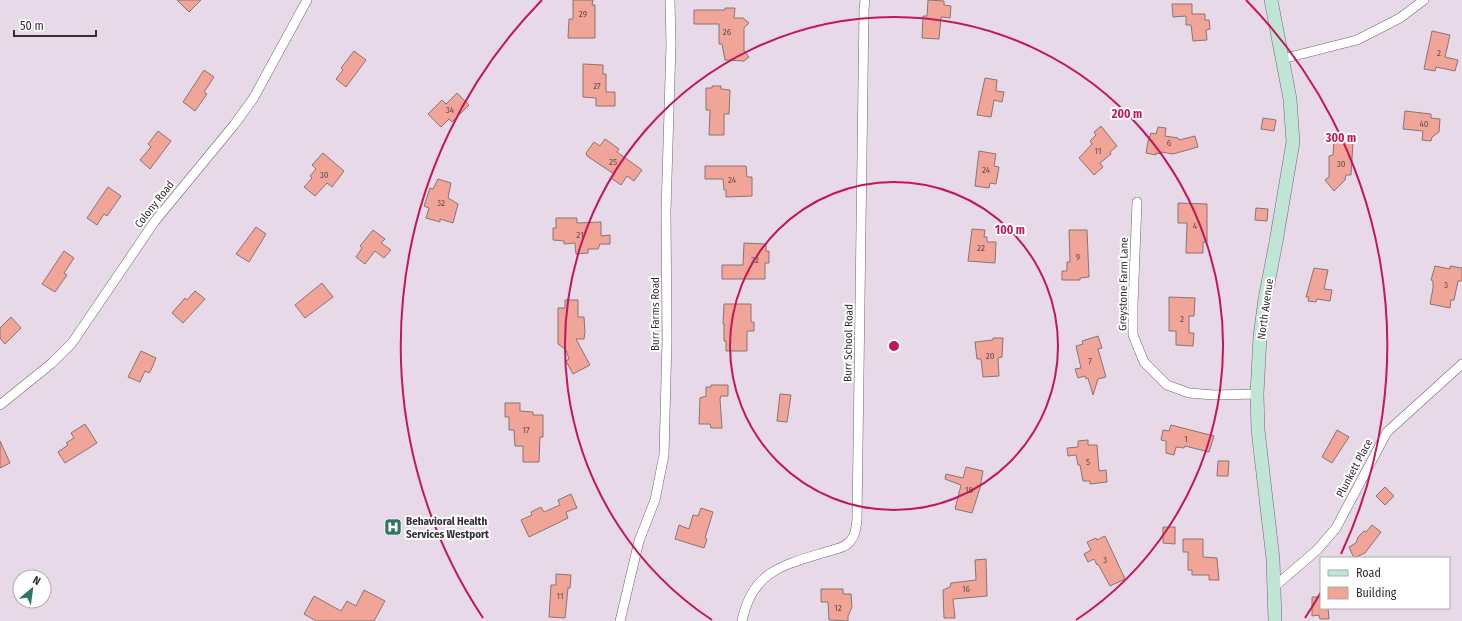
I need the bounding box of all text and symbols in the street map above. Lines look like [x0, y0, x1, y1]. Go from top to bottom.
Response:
house number: 29 [579, 9, 587, 19]
scale bar [14, 12, 96, 38]
text: 50 m [20, 19, 44, 33]
house number: 26 [723, 27, 732, 37]
house number: 2 [1437, 48, 1441, 58]
house number: 27 [593, 81, 601, 91]
house number: 34 [446, 105, 455, 115]
text: 200 m [1111, 107, 1142, 121]
house number: 40 [1419, 119, 1429, 129]
text: 300 m [1325, 131, 1356, 145]
house number: 6 [1167, 138, 1172, 148]
house number: 11 [1095, 146, 1101, 156]
house number: 25 [609, 157, 617, 167]
house number: 30 [1337, 159, 1346, 169]
house number: 24 [982, 165, 991, 175]
house number: 30 [320, 170, 329, 180]
house number: 24 [728, 175, 737, 185]
street label: Colony Road [132, 178, 177, 230]
house number: 32 [437, 198, 445, 208]
house number: 4 [1193, 221, 1198, 231]
text: 100 m [995, 223, 1025, 237]
house number: 21 [576, 230, 584, 240]
street label: Greystone Farm Lane [1116, 237, 1131, 331]
house number: 22 [977, 243, 985, 253]
house number: 9 [1076, 252, 1080, 262]
house number: 22 [751, 255, 759, 265]
street label: Burr Farms Road [649, 277, 662, 351]
street label: North Avenue [1255, 278, 1276, 340]
house number: 3 [1444, 280, 1448, 290]
street label: Burr School Road [841, 304, 856, 382]
house number: 2 [1180, 314, 1184, 324]
centre of rings [887, 339, 901, 353]
house number: 20 [986, 351, 995, 361]
house number: 7 [1088, 356, 1092, 366]
house number: 17 [522, 425, 530, 435]
house number: 1 [1184, 434, 1188, 444]
street label: Plunkett Place [1334, 437, 1375, 500]
house number: 5 [1086, 457, 1090, 467]
house number: 18 [965, 485, 974, 495]
place label: Behavioral Health Services Westport [406, 515, 489, 541]
hospital icon: Behavioral Health Services Westport [383, 517, 403, 537]
house number: 3 [1103, 555, 1107, 565]
legend [1320, 557, 1450, 609]
text: Road [1356, 566, 1381, 580]
north arrow [12, 569, 52, 609]
text: N [31, 573, 43, 588]
house number: 16 [962, 584, 971, 594]
text: Building [1356, 586, 1397, 600]
house number: 11 [557, 591, 563, 601]
house number: 12 [834, 603, 842, 613]

